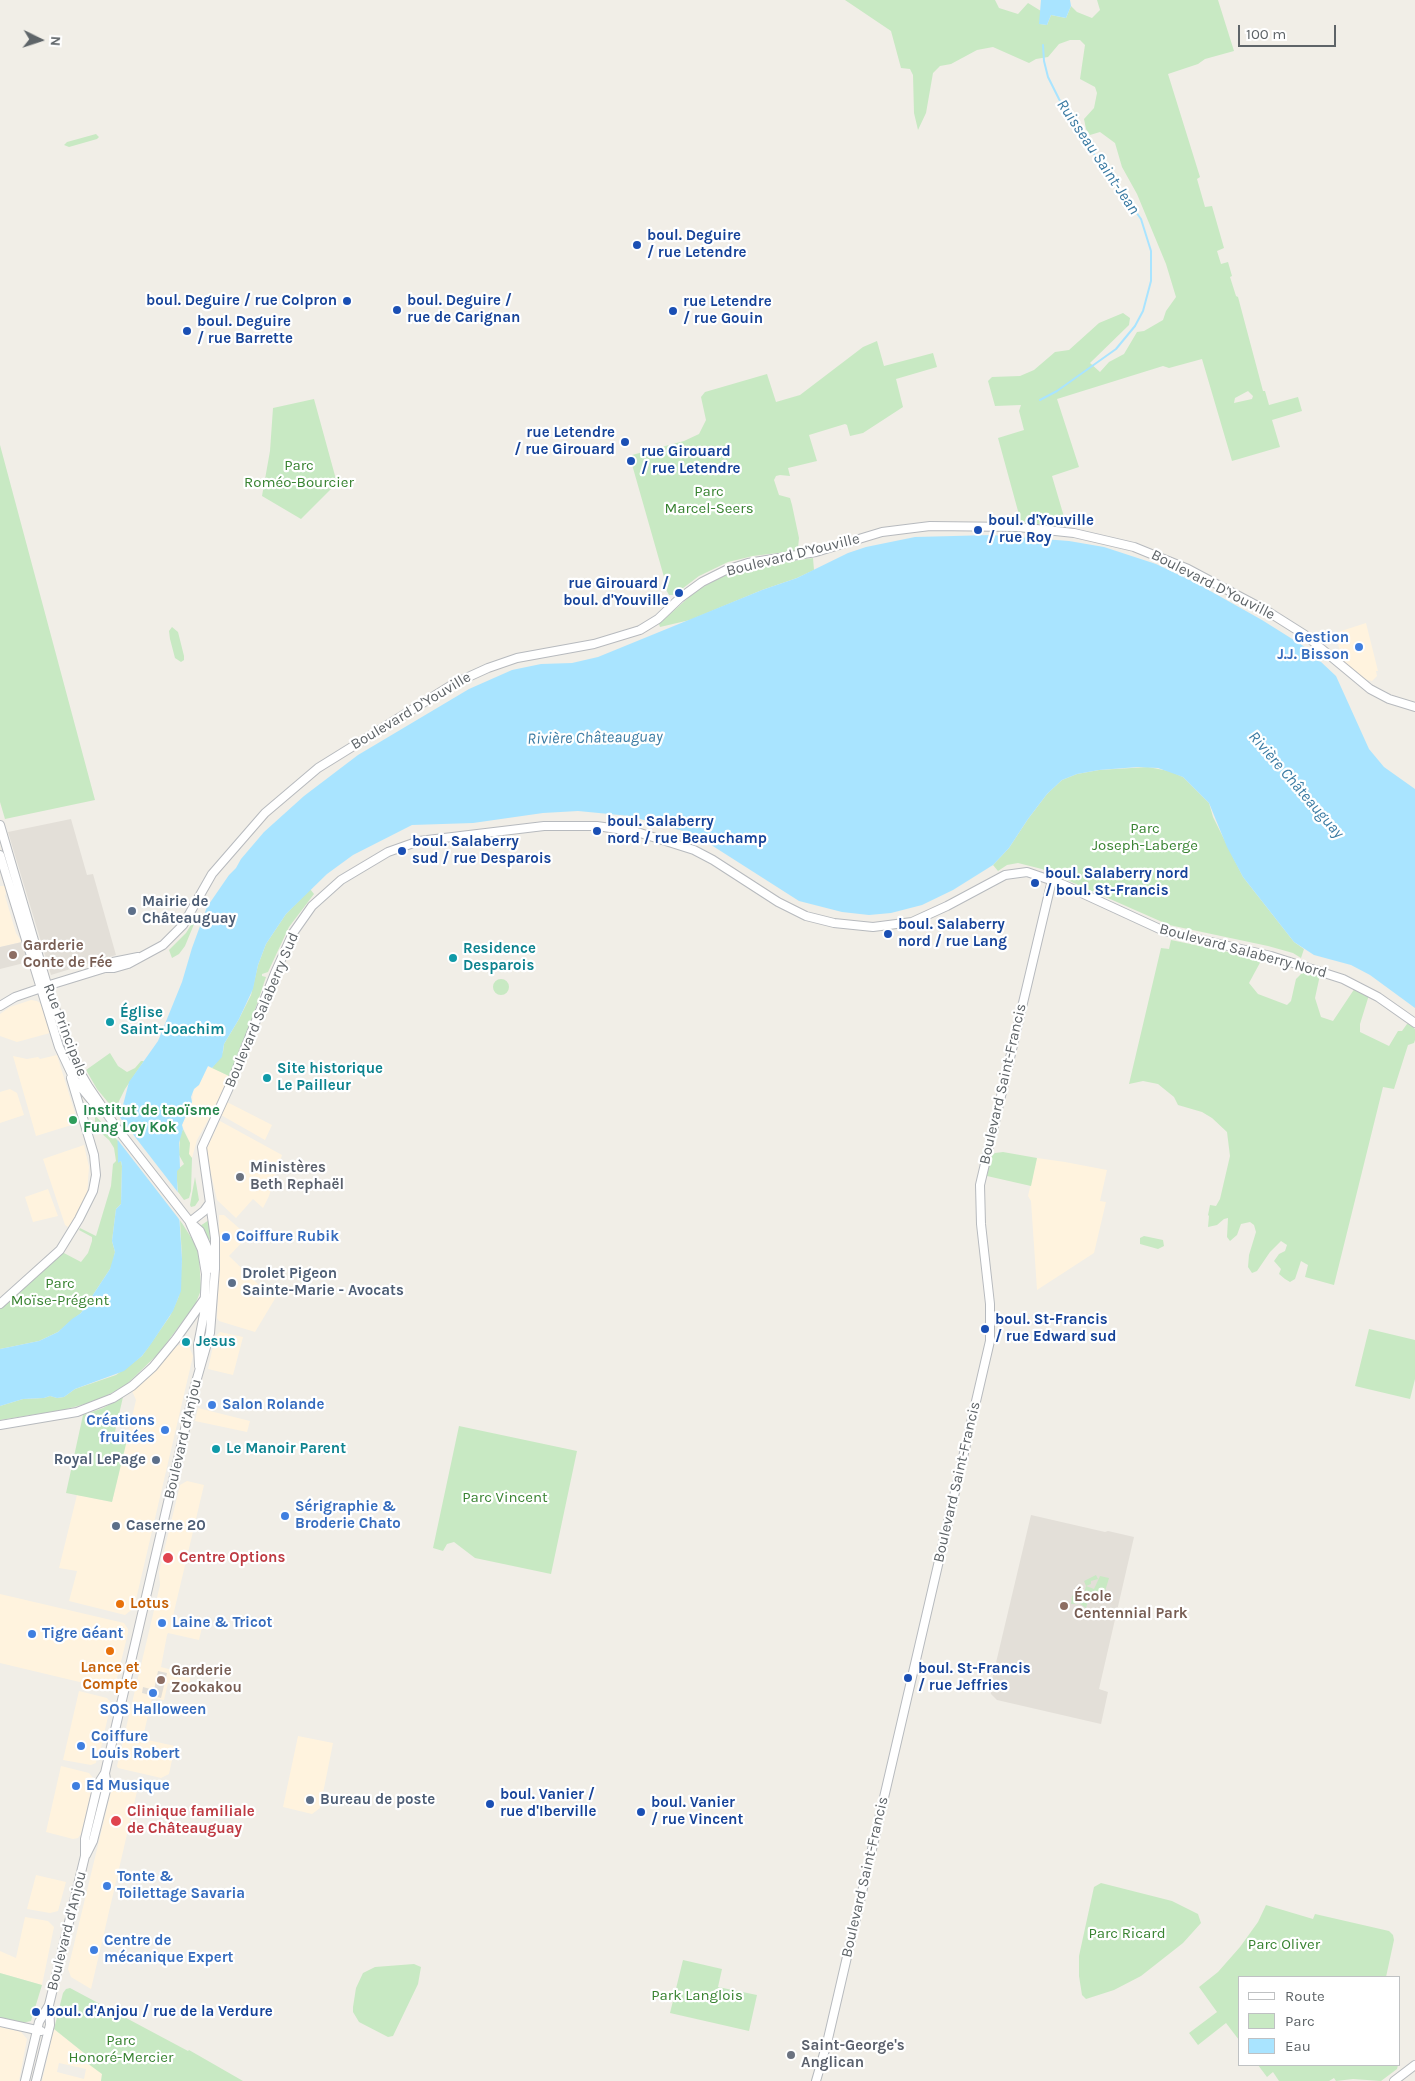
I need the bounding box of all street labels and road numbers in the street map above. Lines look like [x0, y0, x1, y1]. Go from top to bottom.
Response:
street label: Boulevard D'Youville [724, 530, 862, 580]
street label: Boulevard D'Youville [1148, 546, 1278, 624]
street label: Boulevard D'Youville [348, 668, 474, 754]
street label: Boulevard Salaberry Nord [1157, 920, 1329, 982]
street label: Boulevard Salaberry Sud [221, 930, 303, 1090]
street label: Rue Principale [39, 981, 91, 1079]
street label: Boulevard Saint-Francis [976, 1002, 1030, 1166]
street label: Boulevard d'Anjou [160, 1377, 206, 1501]
street label: Boulevard Saint-Francis [930, 1400, 984, 1564]
street label: Boulevard Saint-Francis [838, 1795, 892, 1959]
street label: Boulevard d'Anjou [43, 1869, 91, 1993]

